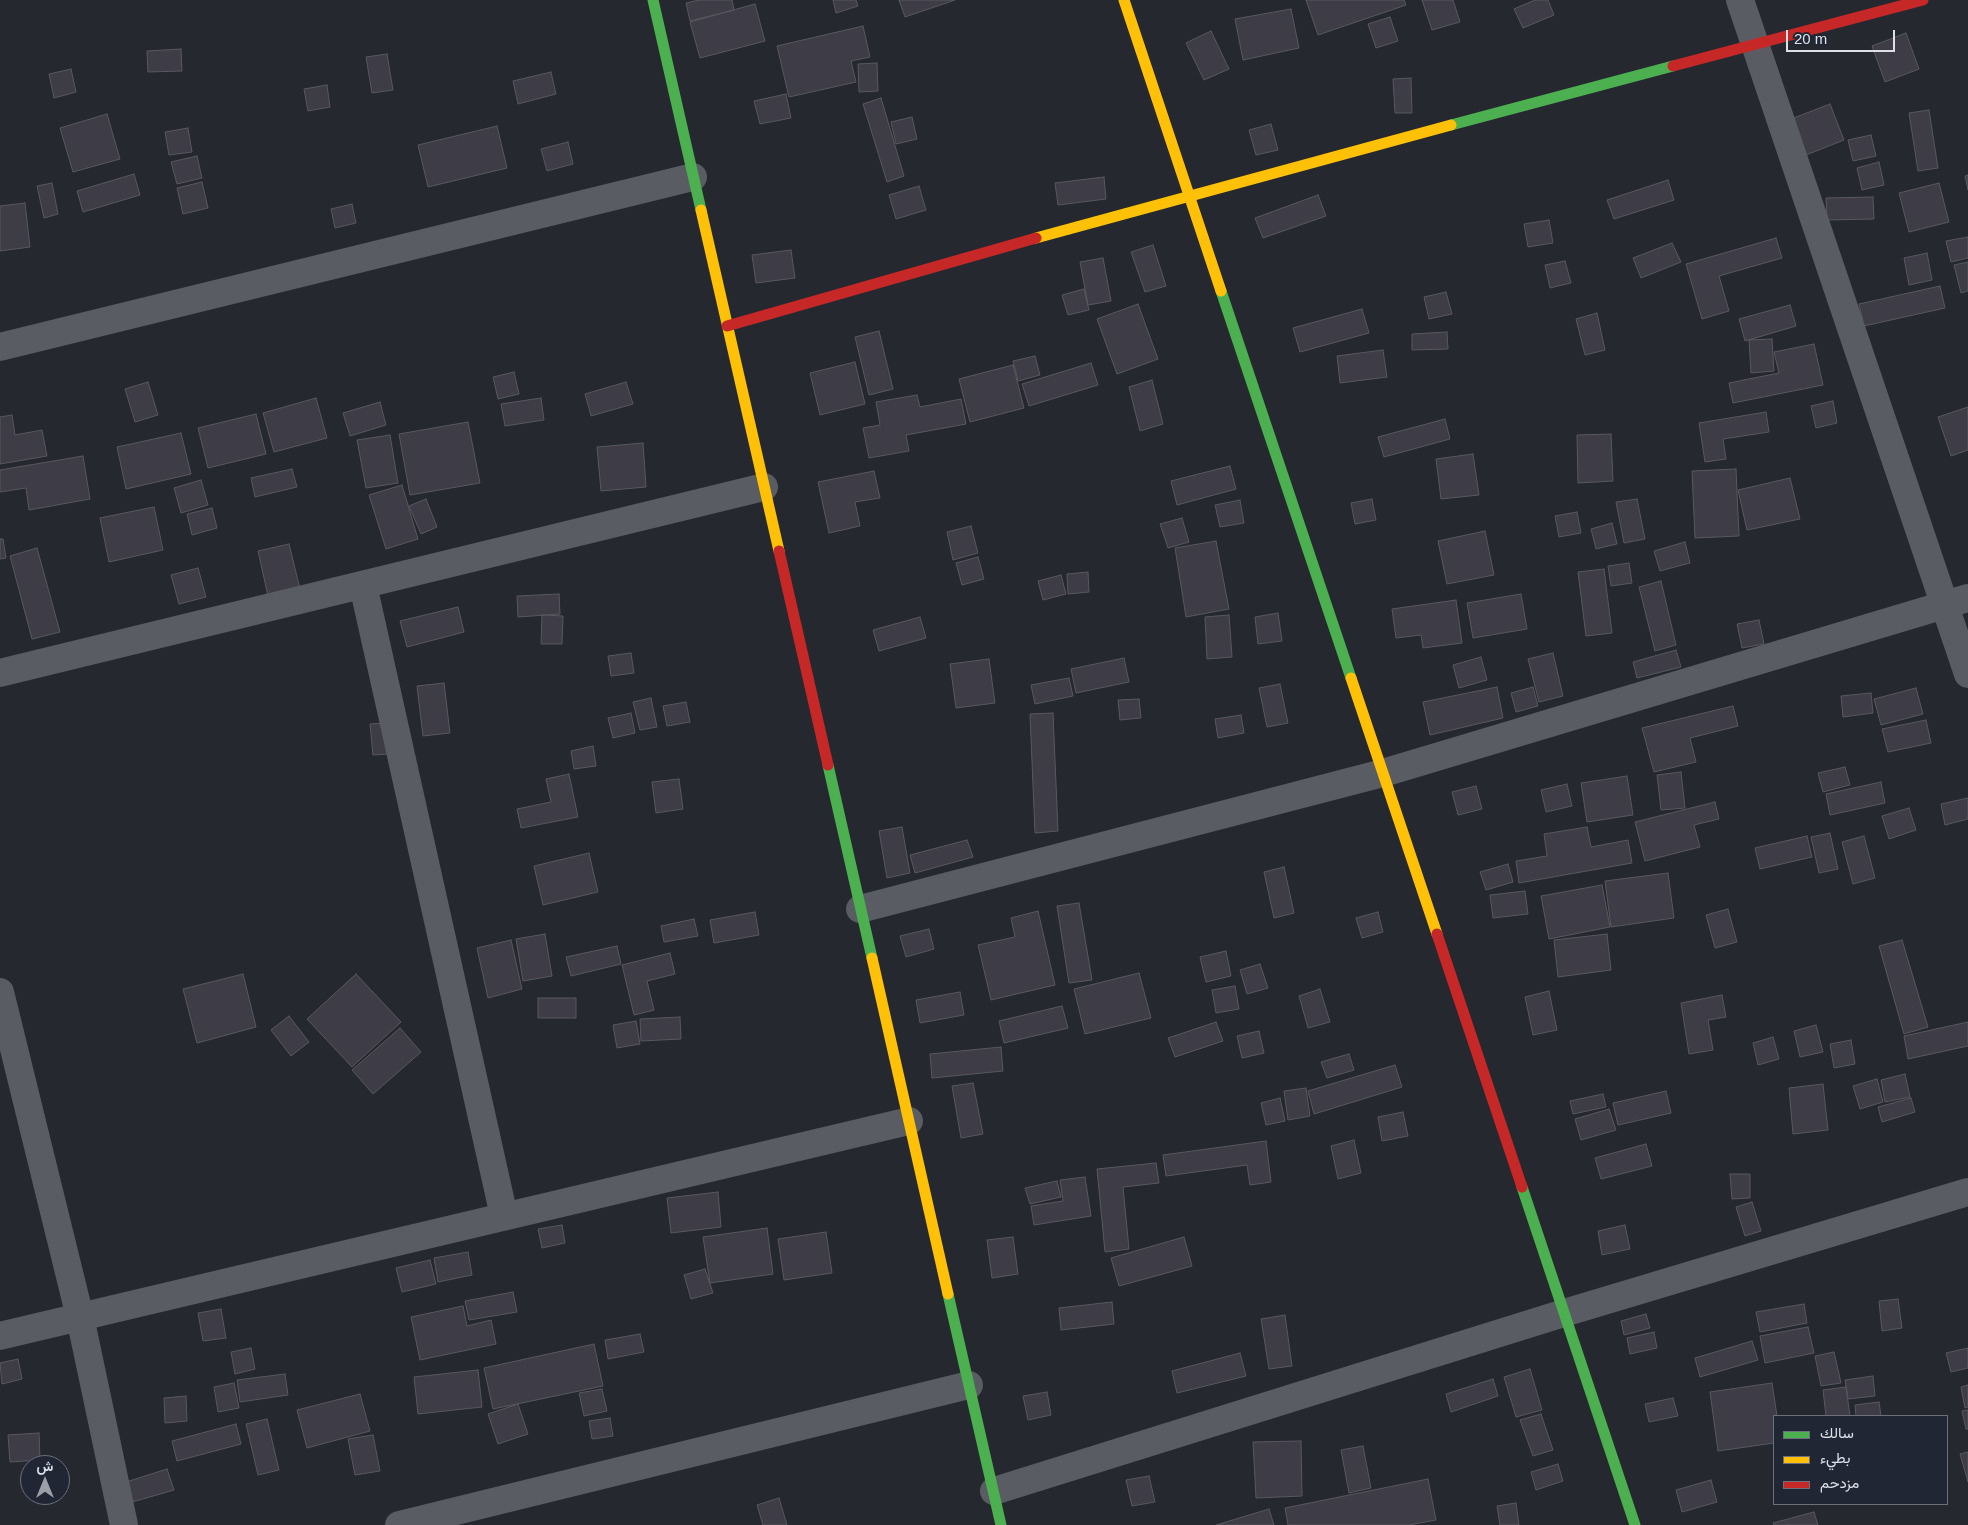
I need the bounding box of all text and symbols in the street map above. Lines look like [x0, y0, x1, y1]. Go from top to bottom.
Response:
scale bar [1788, 20, 1897, 52]
text: 20 m [1794, 30, 1827, 47]
legend [1773, 1415, 1948, 1505]
text: سالك [1820, 1424, 1854, 1441]
text: بطيء [1820, 1449, 1850, 1466]
north arrow [20, 1455, 70, 1505]
text: ش [37, 1458, 53, 1474]
text: مزدحم [1820, 1474, 1859, 1491]

